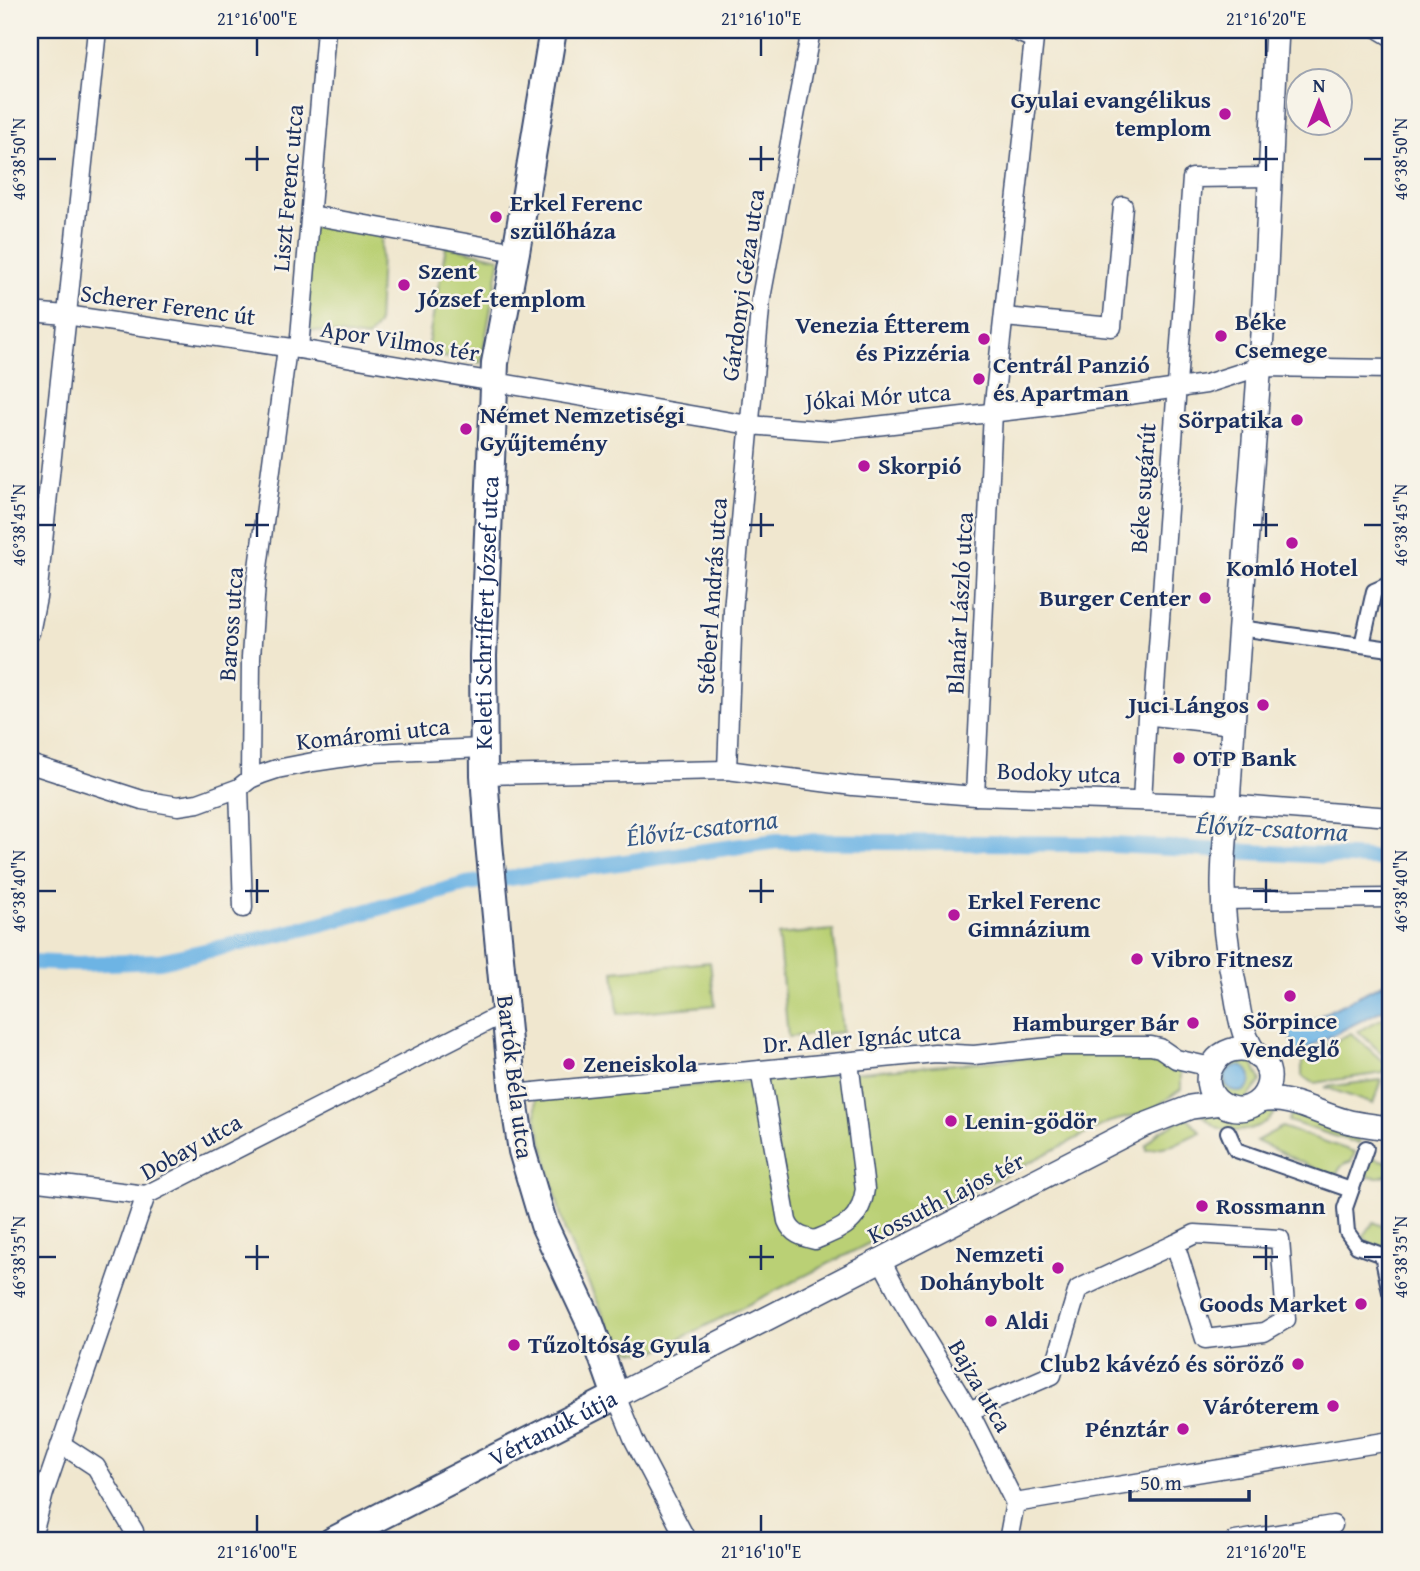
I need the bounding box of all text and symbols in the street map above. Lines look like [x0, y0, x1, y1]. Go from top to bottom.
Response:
text: 21°16'00"E [217, 5, 297, 32]
text: 21°16'10"E [721, 5, 801, 32]
text: 21°16'20"E [1226, 5, 1306, 32]
north arrow [1284, 66, 1354, 136]
text: N [1313, 71, 1326, 99]
place label: Gyulai evangélikus templom [1011, 82, 1211, 145]
street label: Liszt Ferenc utca [263, 102, 312, 273]
marker: Gyulai evangélikus templom [1217, 106, 1233, 122]
text: 46°38'50"N [5, 117, 32, 200]
text: 46°38'50"N [1387, 117, 1414, 200]
place label: Erkel Ferenc szülőháza [510, 185, 643, 248]
street label: Gárdonyi Géza utca [712, 186, 773, 383]
marker: Erkel Ferenc szülőháza [488, 209, 504, 225]
place label: Szent József-templom [414, 253, 586, 316]
street label: Scherer Ferenc út [78, 275, 258, 334]
marker: Szent József-templom [396, 277, 412, 293]
place label: Béke Csemege [1235, 304, 1328, 367]
place label: Venezia Étterem és Pizzéria [795, 307, 971, 370]
street label: Apor Vilmos tér [318, 311, 482, 370]
marker: Béke Csemege [1213, 328, 1229, 344]
marker: Venezia Étterem és Pizzéria [976, 331, 992, 347]
place label: Centrál Panzió és Apartman [993, 347, 1150, 410]
marker: Centrál Panzió és Apartman [971, 371, 987, 387]
street label: Jókai Mór utca [801, 374, 953, 419]
place label: Német Nemzetiségi Gyűjtemény [480, 397, 685, 460]
place label: Sörpatika [1178, 402, 1284, 437]
marker: Sörpatika [1289, 412, 1305, 428]
marker: Német Nemzetiségi Gyűjtemény [458, 421, 474, 437]
street label: Béke sugárút [1121, 421, 1165, 554]
place label: Skorpió [878, 448, 962, 483]
marker: Skorpió [856, 458, 872, 474]
street label: Keleti Schriffert József utca [465, 475, 507, 750]
text: 46°38'45"N [5, 483, 32, 566]
text: 46°38'45"N [1387, 483, 1414, 566]
street label: Stéberl András utca [687, 496, 736, 696]
street label: Blanár László utca [937, 510, 982, 695]
marker: Komló Hotel [1284, 535, 1300, 551]
place label: Komló Hotel [1226, 550, 1358, 585]
street label: Baross utca [209, 565, 252, 682]
place label: Burger Center [1039, 580, 1191, 615]
marker: Burger Center [1197, 590, 1213, 606]
place label: Juci Lángos [1124, 687, 1249, 722]
marker: Juci Lángos [1255, 697, 1271, 713]
street label: Komáromi utca [294, 708, 452, 759]
place label: OTP Bank [1193, 740, 1297, 775]
marker: OTP Bank [1171, 750, 1187, 766]
street label: Bodoky utca [997, 753, 1122, 792]
water label: Élővíz-csatorna [623, 799, 780, 856]
water label: Élővíz-csatorna [1194, 804, 1349, 851]
text: 46°38'40"N [5, 849, 32, 932]
text: 46°38'40"N [1387, 849, 1414, 932]
place label: Erkel Ferenc Gimnázium [968, 883, 1101, 946]
marker: Erkel Ferenc Gimnázium [946, 907, 962, 923]
place label: Vibro Fitnesz [1151, 941, 1293, 976]
marker: Vibro Fitnesz [1129, 951, 1145, 967]
marker: Sörpince Vendéglő [1282, 988, 1298, 1004]
street label: Bartók Béla utca [488, 993, 543, 1161]
place label: Sörpince Vendéglő [1240, 1003, 1340, 1066]
place label: Hamburger Bár [1013, 1005, 1179, 1040]
street label: Dr. Adler Ignác utca [762, 1013, 963, 1062]
marker: Hamburger Bár [1185, 1015, 1201, 1031]
place label: Zeneiskola [583, 1046, 698, 1081]
marker: Zeneiskola [561, 1056, 577, 1072]
place label: Lenin-gödör [965, 1103, 1097, 1138]
street label: Dobay utca [134, 1104, 248, 1189]
marker: Lenin-gödör [943, 1113, 959, 1129]
street label: Kossuth Lajos tér [861, 1143, 1030, 1252]
place label: Rossmann [1216, 1188, 1326, 1223]
marker: Rossmann [1194, 1198, 1210, 1214]
text: 46°38'35"N [5, 1215, 32, 1298]
text: 46°38'35"N [1387, 1215, 1414, 1298]
place label: Nemzeti Dohánybolt [920, 1236, 1044, 1299]
marker: Nemzeti Dohánybolt [1050, 1260, 1066, 1276]
place label: Goods Market [1200, 1286, 1347, 1321]
marker: Goods Market [1353, 1296, 1369, 1312]
place label: Aldi [1005, 1303, 1049, 1338]
marker: Aldi [983, 1313, 999, 1329]
place label: Tűzoltóság Gyula [528, 1327, 711, 1362]
street label: Bajza utca [940, 1333, 1021, 1439]
marker: Tűzoltóság Gyula [506, 1337, 522, 1353]
place label: Club2 kávézó és söröző [1040, 1346, 1284, 1381]
marker: Club2 kávézó és söröző [1290, 1356, 1306, 1372]
street label: Vértanúk útja [482, 1380, 624, 1475]
place label: Váróterem [1203, 1388, 1319, 1423]
marker: Váróterem [1325, 1398, 1341, 1414]
place label: Pénztár [1085, 1411, 1169, 1446]
marker: Pénztár [1175, 1421, 1191, 1437]
scale bar [1130, 1459, 1248, 1503]
text: 50 m [1140, 1467, 1182, 1498]
text: 21°16'00"E [217, 1538, 297, 1565]
text: 21°16'10"E [721, 1538, 801, 1565]
text: 21°16'20"E [1226, 1538, 1306, 1565]

